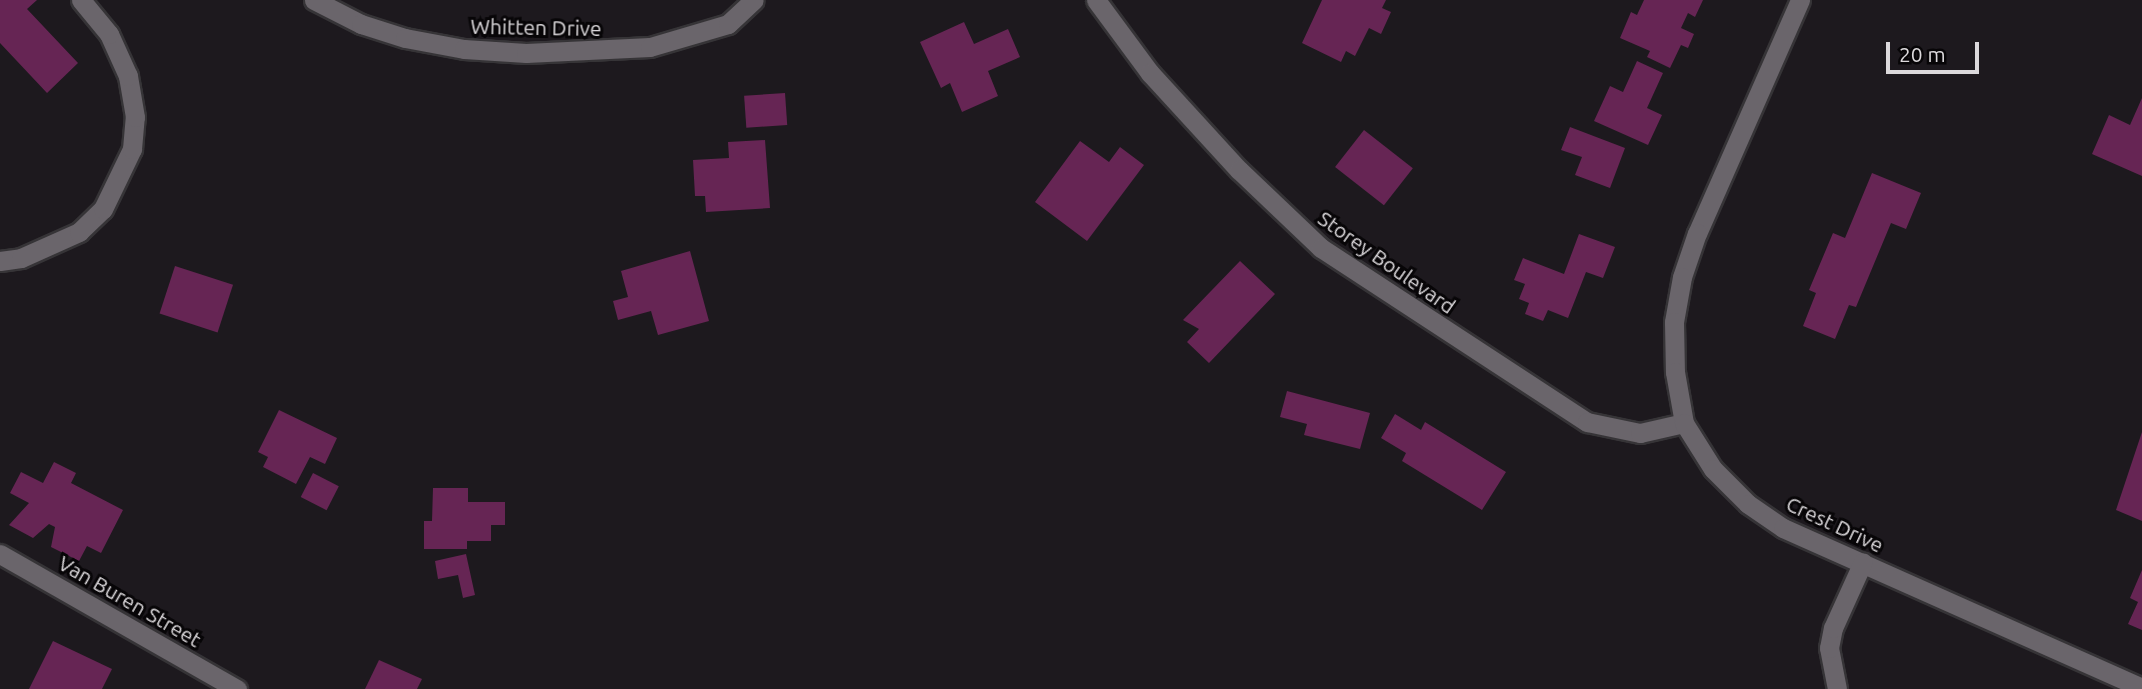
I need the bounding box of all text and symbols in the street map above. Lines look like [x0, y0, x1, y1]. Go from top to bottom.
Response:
street label: Whitten Drive [470, 13, 602, 41]
scale bar [1890, 28, 1983, 72]
text: 20 m [1899, 42, 1946, 66]
street label: Storey Boulevard [1313, 205, 1461, 319]
street label: Crest Drive [1782, 491, 1888, 557]
street label: Van Buren Street [54, 550, 206, 652]

